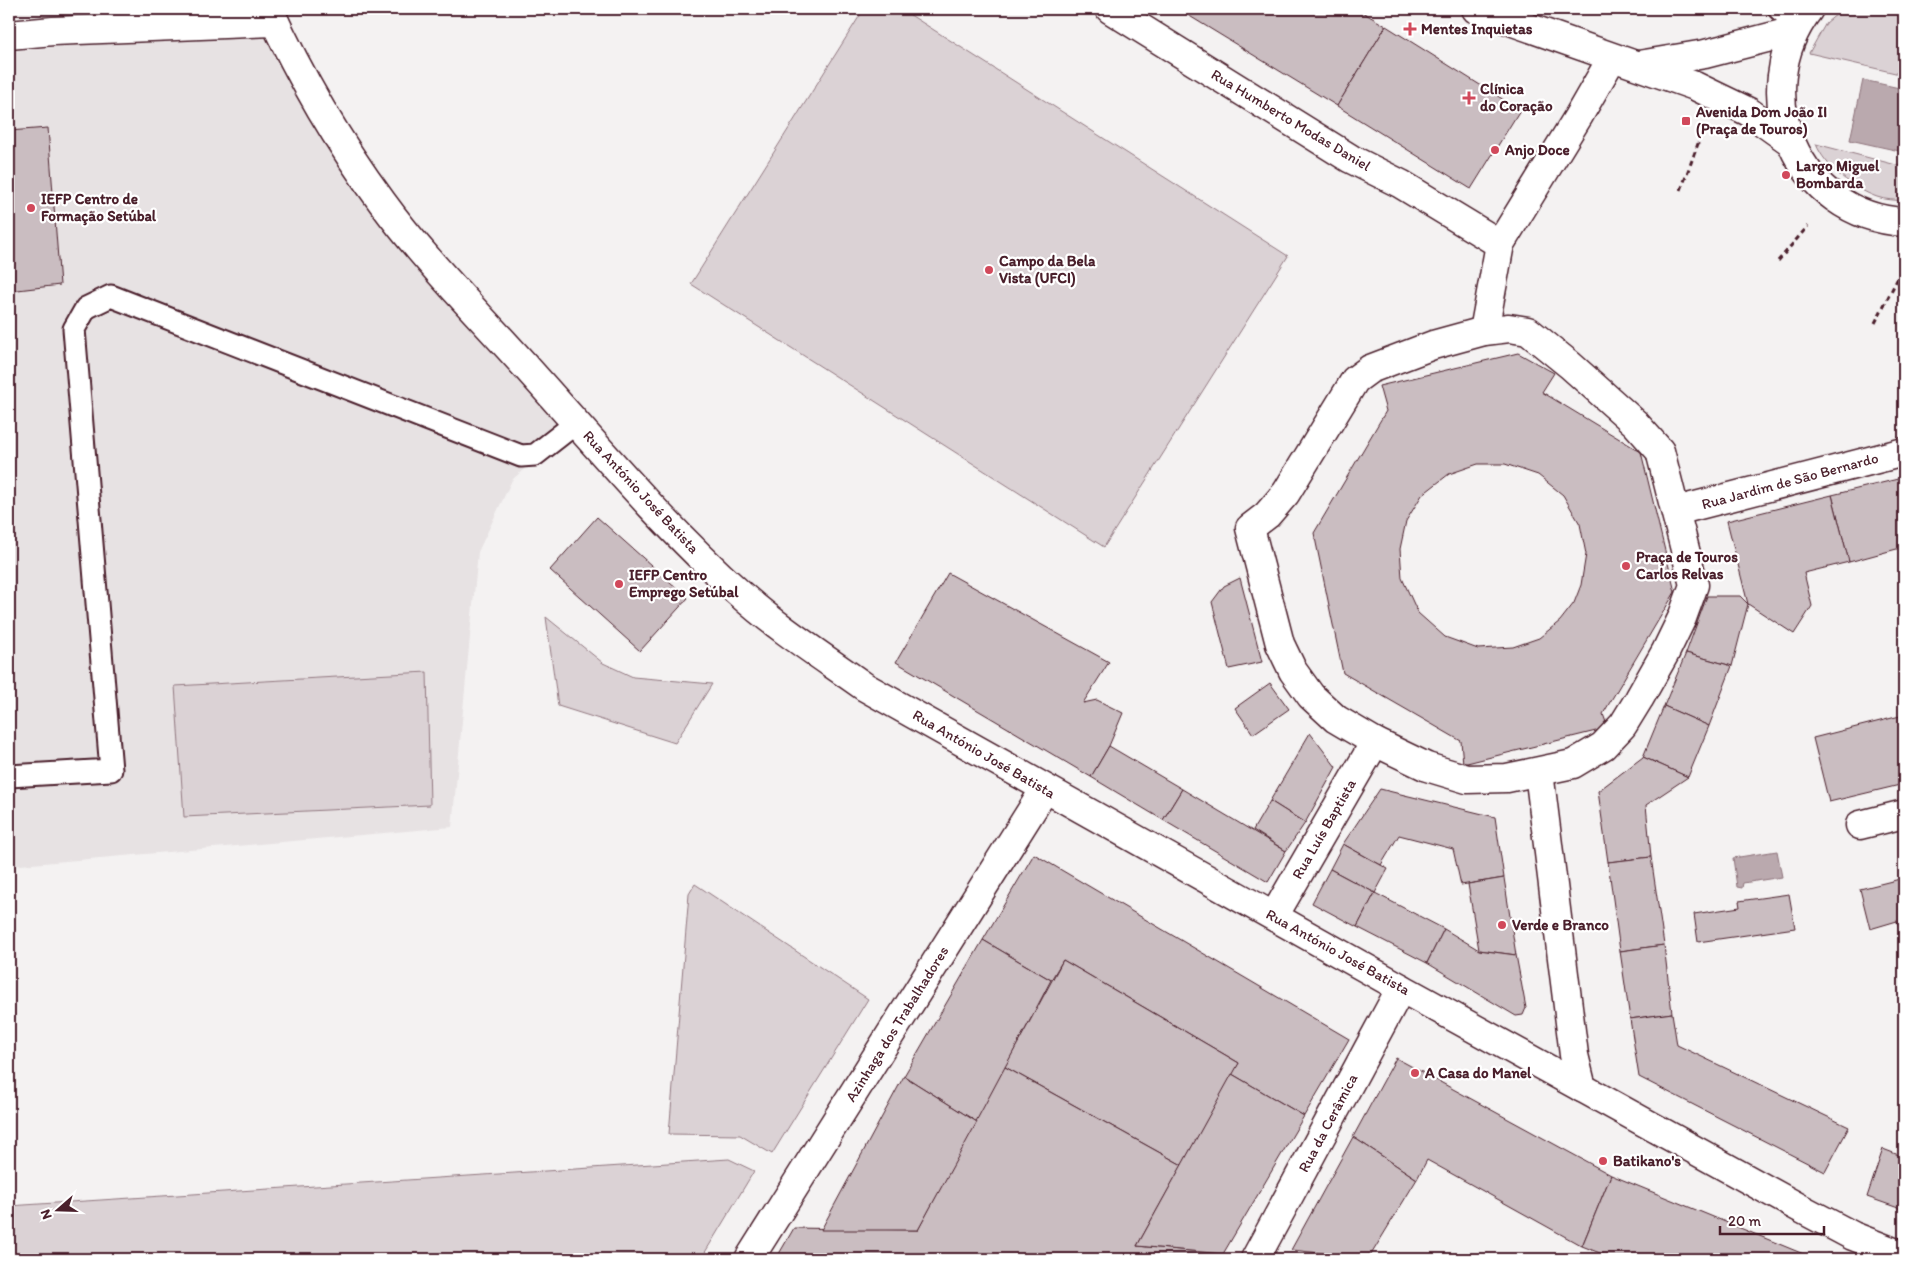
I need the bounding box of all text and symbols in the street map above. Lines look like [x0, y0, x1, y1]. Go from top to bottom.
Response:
place label: Mentes Inquietas [1421, 20, 1533, 39]
marker: Mentes Inquietas [1403, 22, 1417, 36]
street label: Rua Humberto Modas Daniel [1208, 65, 1375, 175]
place label: Clínica do Coração [1480, 80, 1553, 116]
marker: Clínica do Coração [1462, 91, 1476, 105]
place label: Avenida Dom João II (Praça de Touros) [1695, 103, 1827, 139]
marker: Avenida Dom João II (Praça de Touros) [1680, 115, 1692, 127]
place label: Anjo Doce [1504, 141, 1570, 160]
marker: Anjo Doce [1489, 144, 1501, 156]
place label: Largo Miguel Bombarda [1796, 157, 1880, 192]
marker: Largo Miguel Bombarda [1780, 169, 1792, 181]
place label: IEFP Centro de Formação Setúbal [41, 190, 157, 226]
marker: IEFP Centro de Formação Setúbal [25, 202, 37, 214]
place label: Campo da Bela Vista (UFCI) [999, 252, 1096, 288]
marker: Campo da Bela Vista (UFCI) [983, 264, 995, 276]
street label: Rua António José Batista [579, 427, 703, 557]
street label: Rua Jardim de São Bernardo [1700, 449, 1880, 513]
place label: Praça de Touros Carlos Relvas [1636, 548, 1738, 583]
marker: Praça de Touros Carlos Relvas [1620, 560, 1632, 572]
place label: IEFP Centro Emprego Setúbal [629, 566, 739, 602]
marker: IEFP Centro Emprego Setúbal [613, 578, 625, 590]
street label: Rua António José Batista [909, 706, 1059, 802]
street label: Rua Luís Baptista [1288, 776, 1360, 882]
street label: Rua António José Batista [1263, 905, 1413, 999]
place label: Verde e Branco [1512, 916, 1609, 934]
marker: Verde e Branco [1496, 919, 1508, 931]
street label: Azinhaga dos Trabalhadores [842, 942, 953, 1105]
place label: A Casa do Manel [1424, 1064, 1532, 1082]
marker: A Casa do Manel [1409, 1067, 1421, 1079]
street label: Rua da Cerâmica [1294, 1070, 1362, 1175]
place label: Batikano's [1613, 1152, 1681, 1170]
marker: Batikano's [1597, 1155, 1609, 1167]
north arrow [32, 1186, 82, 1236]
scale bar [1720, 1203, 1824, 1235]
text: N [37, 1207, 56, 1222]
text: 20 m [1728, 1212, 1762, 1230]

